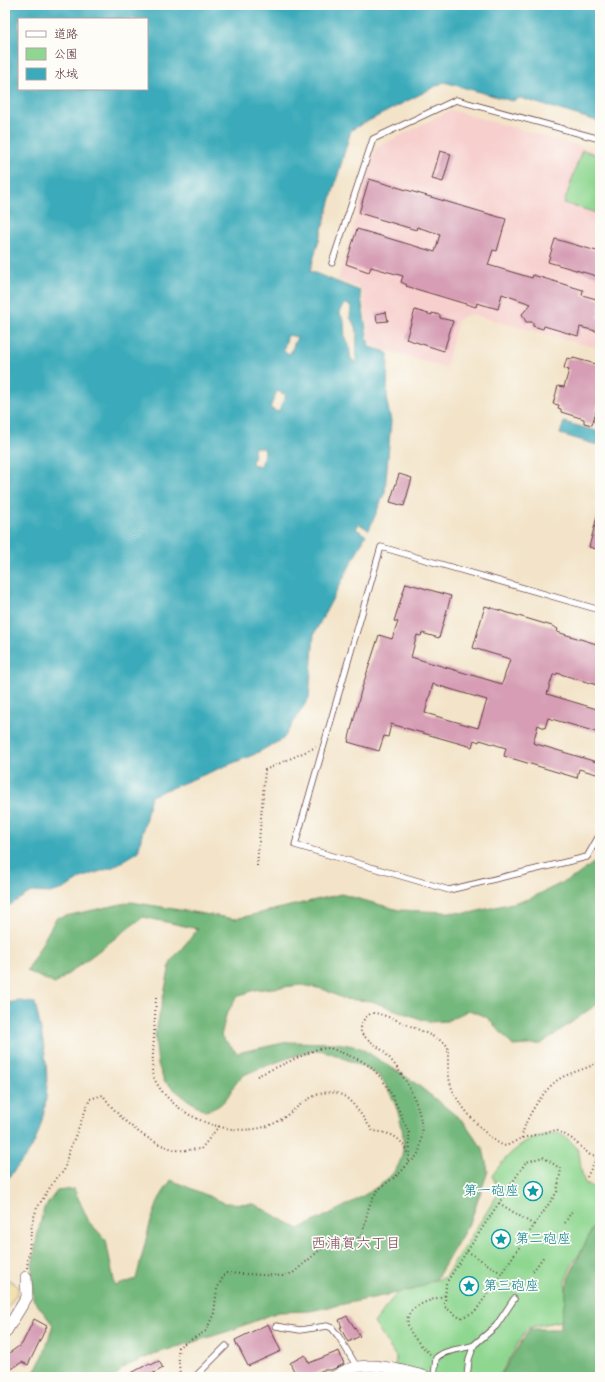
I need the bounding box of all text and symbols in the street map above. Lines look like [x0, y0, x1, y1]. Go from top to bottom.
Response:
legend [18, 18, 148, 90]
text: 道路 [54, 26, 78, 43]
text: 公園 [54, 46, 78, 63]
text: 水域 [54, 66, 78, 83]
place icon: 第一砲座 [522, 1180, 544, 1202]
place label: 第一砲座 [463, 1181, 519, 1201]
place icon: 第二砲座 [490, 1228, 512, 1250]
place label: 第二砲座 [515, 1229, 571, 1249]
district label: 西浦賀六丁目 [311, 1233, 401, 1254]
place icon: 第三砲座 [458, 1275, 480, 1297]
place label: 第三砲座 [483, 1276, 539, 1296]

